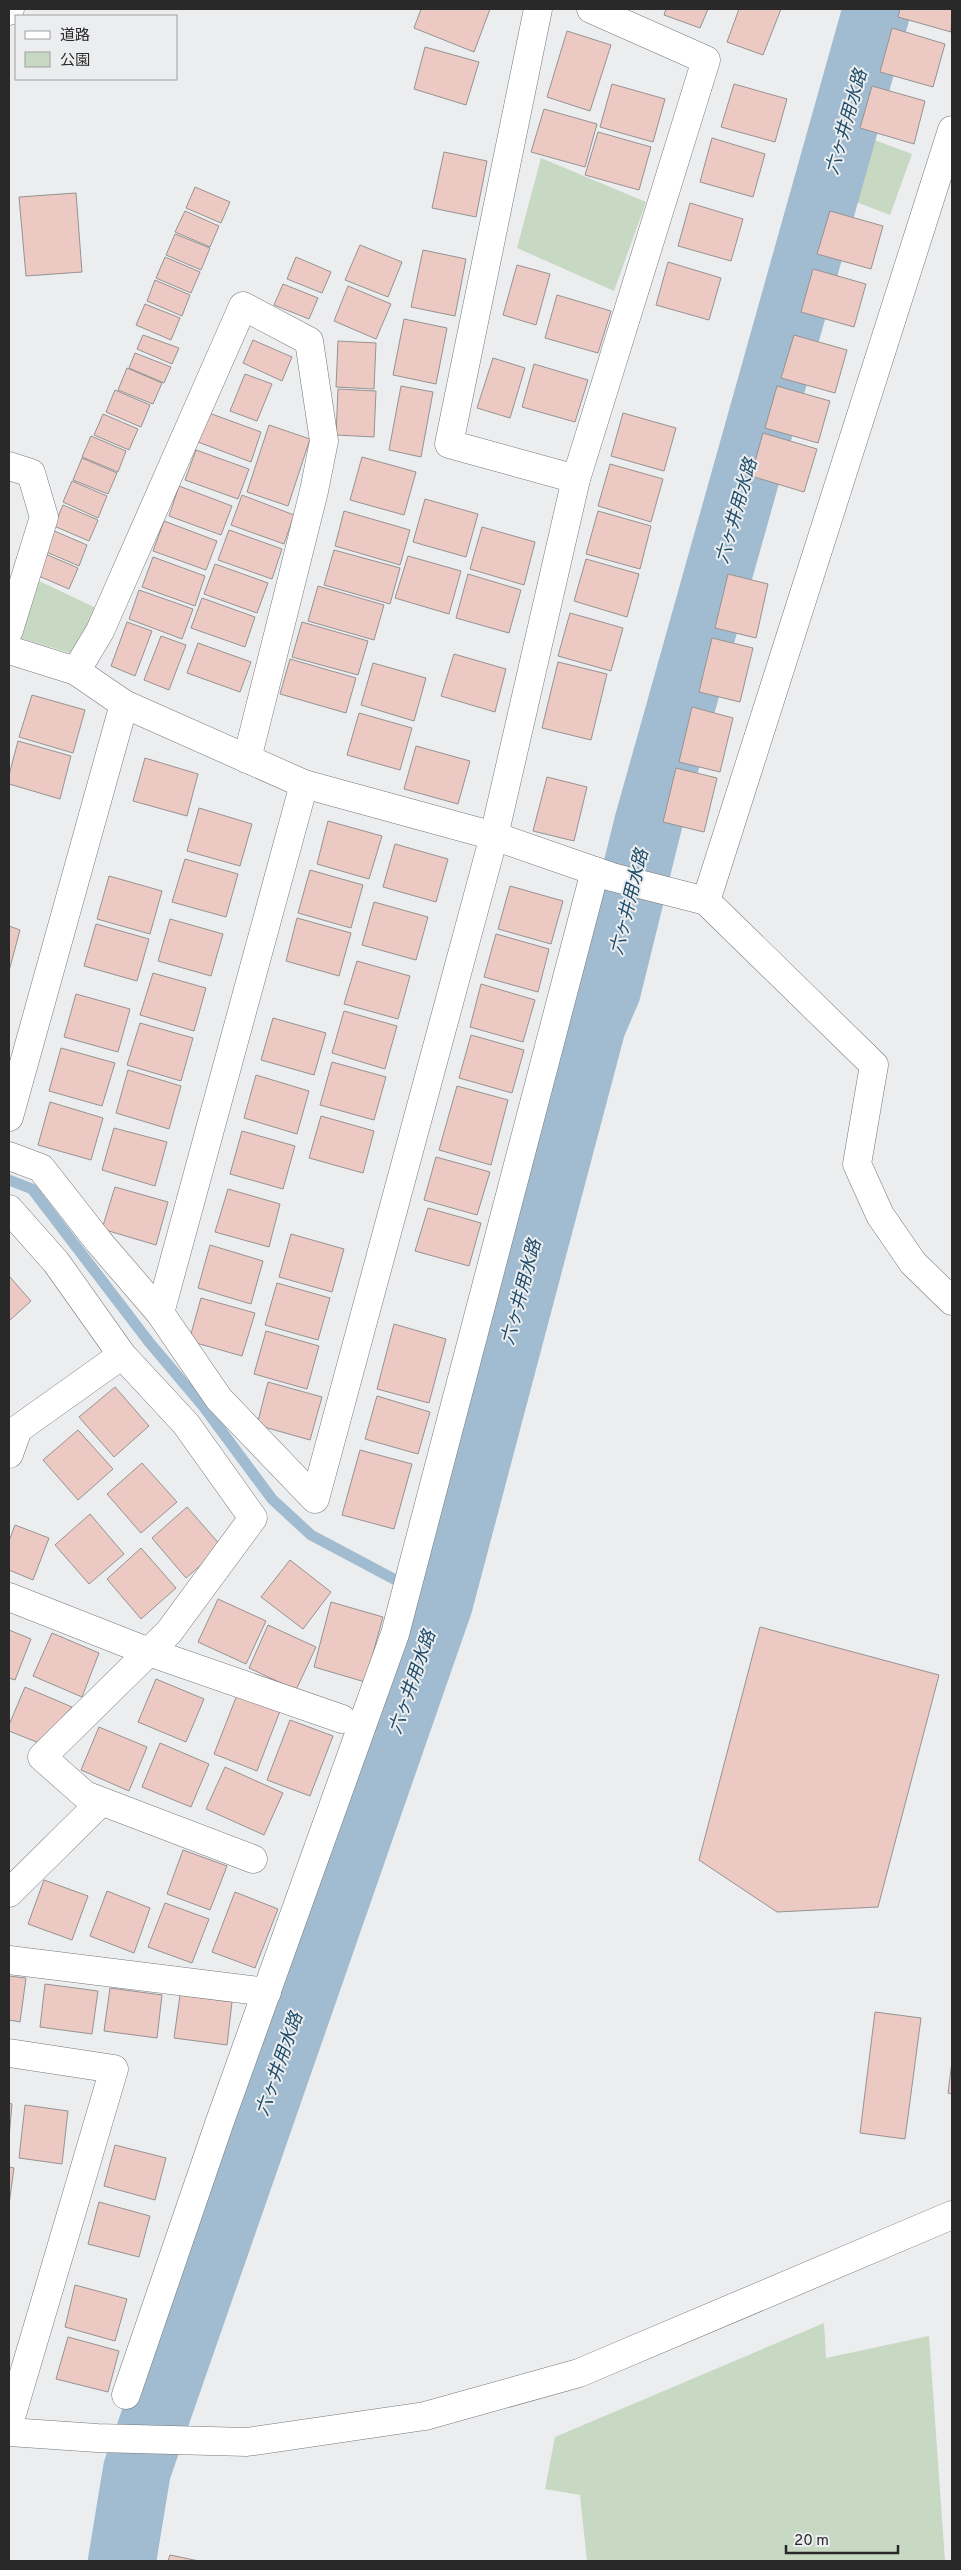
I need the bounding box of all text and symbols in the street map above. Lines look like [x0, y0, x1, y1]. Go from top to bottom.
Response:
legend [15, 15, 178, 80]
text: 道路 [60, 27, 90, 46]
text: 公園 [60, 52, 90, 71]
water label: 六ヶ井用水路 [822, 65, 874, 177]
water label: 六ヶ井用水路 [712, 454, 764, 566]
water label: 六ヶ井用水路 [606, 845, 655, 958]
water label: 六ヶ井用水路 [497, 1235, 548, 1348]
water label: 六ヶ井用水路 [385, 1626, 443, 1737]
water label: 六ヶ井用水路 [252, 2008, 310, 2119]
scale bar [786, 2522, 898, 2554]
text: 20 m [794, 2532, 829, 2551]

